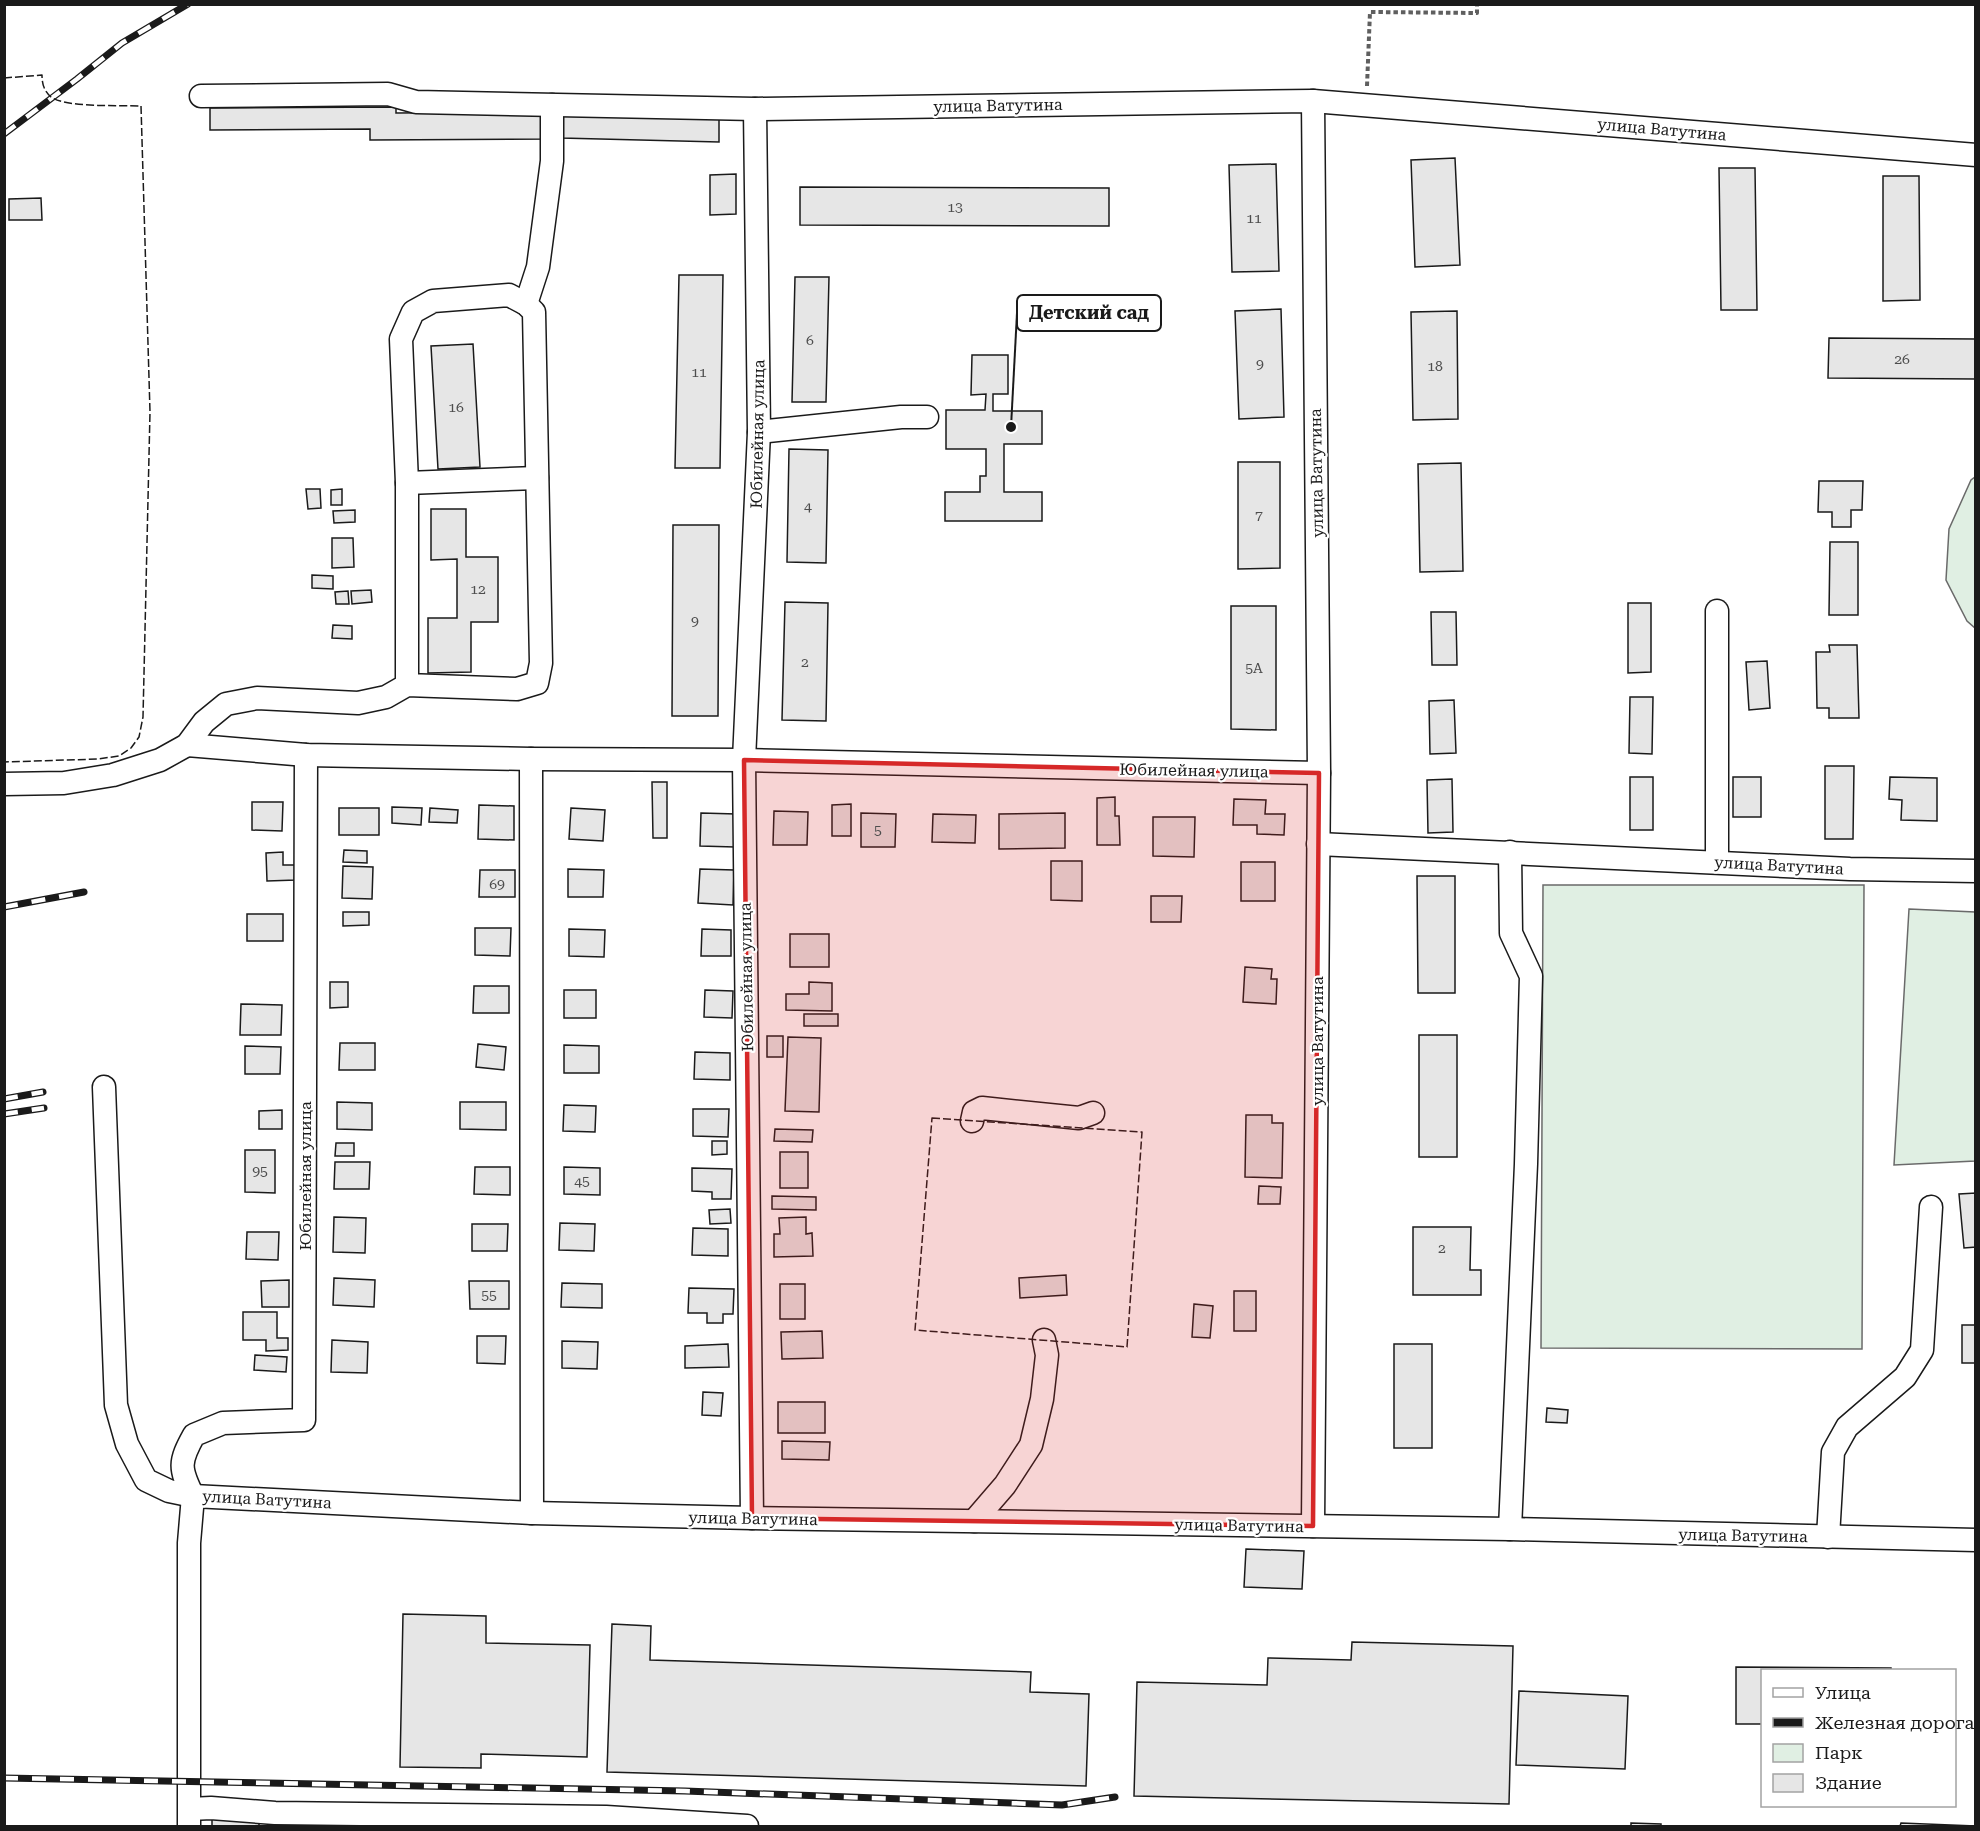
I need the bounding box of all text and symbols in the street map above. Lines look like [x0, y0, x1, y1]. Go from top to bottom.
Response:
street label: улица Ватутина [933, 95, 1063, 116]
street label: улица Ватутина [1597, 114, 1728, 145]
house number: 13 [947, 199, 963, 215]
house number: 11 [1246, 210, 1262, 226]
callout: Детский сад [1017, 295, 1161, 331]
text: Детский сад [1029, 302, 1149, 323]
house number: 6 [806, 332, 814, 348]
house number: 26 [1894, 351, 1910, 367]
house number: 9 [1256, 356, 1264, 372]
house number: 18 [1427, 358, 1443, 374]
street label: Юбилейная улица [747, 359, 768, 509]
house number: 11 [691, 364, 707, 380]
house number: 16 [448, 399, 464, 415]
street label: улица Ватутина [1306, 408, 1327, 538]
house number: 4 [804, 498, 812, 514]
house number: 7 [1255, 507, 1263, 523]
house number: 12 [470, 581, 486, 597]
house number: 9 [691, 613, 699, 629]
house number: 2 [801, 654, 809, 670]
house number: 5А [1245, 660, 1263, 676]
street label: Юбилейная улица [1119, 760, 1269, 781]
house number: 5 [874, 822, 882, 838]
street label: улица Ватутина [1714, 853, 1844, 878]
house number: 69 [489, 876, 505, 892]
street label: Юбилейная улица [736, 902, 757, 1052]
street label: улица Ватутина [1308, 976, 1327, 1106]
street label: Юбилейная улица [296, 1101, 315, 1251]
house number: 95 [252, 1163, 268, 1179]
house number: 45 [574, 1173, 590, 1189]
house number: 2 [1438, 1240, 1446, 1256]
house number: 55 [481, 1287, 497, 1303]
street label: улица Ватутина [202, 1487, 332, 1512]
street label: улица Ватутина [688, 1508, 818, 1529]
street label: улица Ватутина [1174, 1515, 1304, 1536]
street label: улица Ватутина [1678, 1525, 1808, 1546]
legend [1761, 1669, 1956, 1807]
text: Улица [1815, 1682, 1871, 1703]
text: Железная дорога [1815, 1712, 1975, 1733]
text: Парк [1815, 1742, 1863, 1763]
text: Здание [1815, 1772, 1882, 1793]

